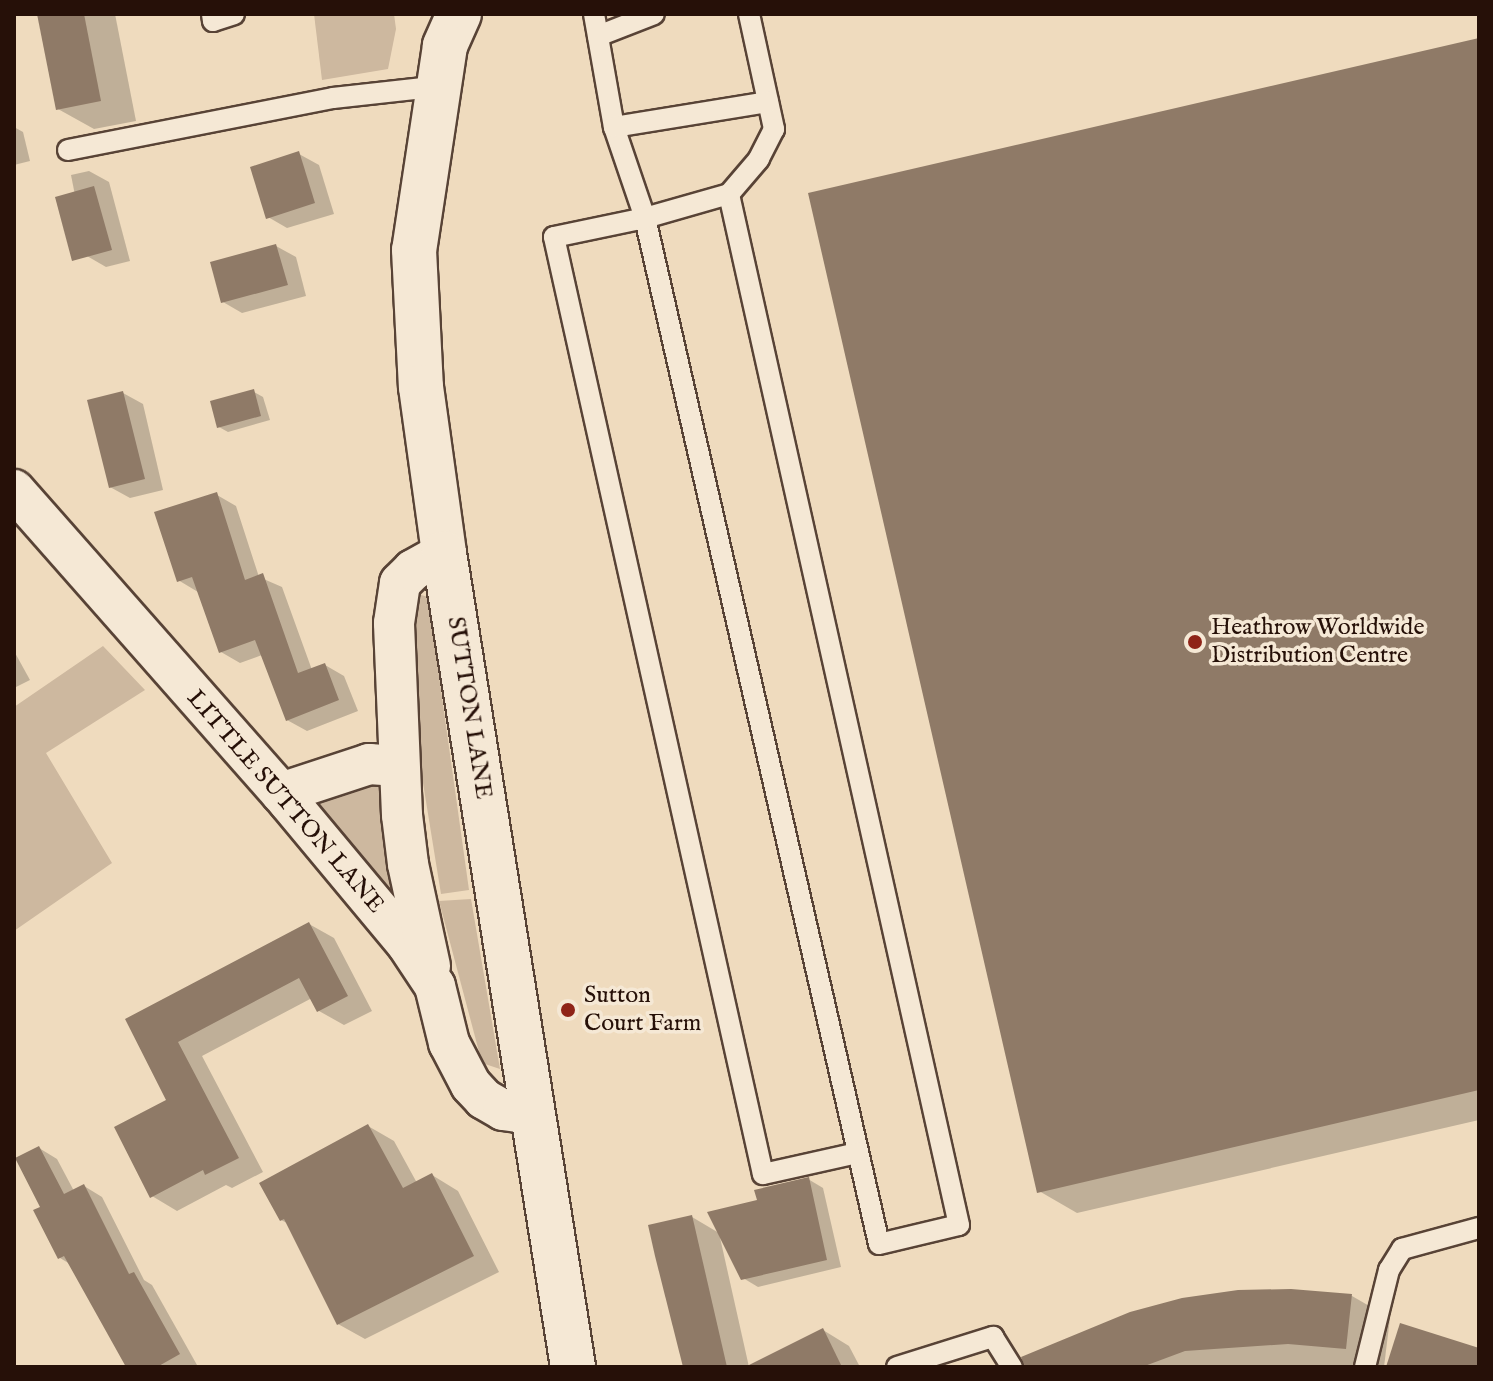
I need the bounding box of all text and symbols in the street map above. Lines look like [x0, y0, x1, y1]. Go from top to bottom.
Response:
place label: Heathrow Worldwide Distribution Centre [1211, 614, 1424, 670]
street label: SUTTON LANE [440, 615, 498, 801]
marker: Heathrow Worldwide Distribution Centre [1186, 633, 1204, 651]
street label: LITTLE SUTTON LANE [180, 685, 390, 919]
place label: Sutton Court Farm [584, 982, 701, 1038]
marker: Sutton Court Farm [559, 1001, 577, 1019]

